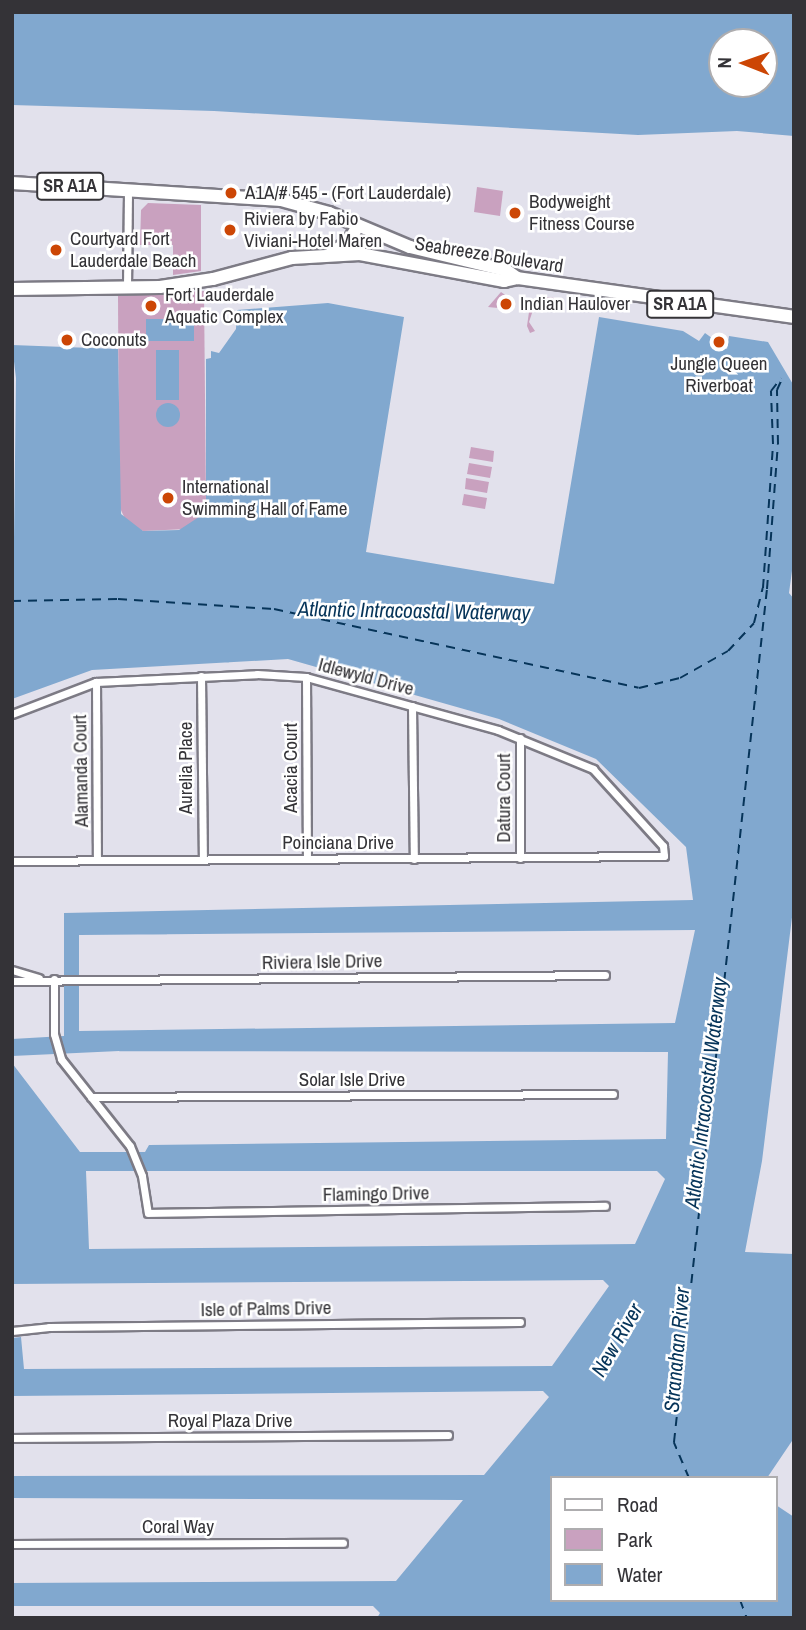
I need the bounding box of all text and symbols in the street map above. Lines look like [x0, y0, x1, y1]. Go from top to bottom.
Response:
north arrow [708, 28, 778, 98]
text: N [711, 57, 737, 69]
road number: SR A1A [35, 172, 105, 201]
place label: A1A/# 545 - (Fort Lauderdale) [245, 182, 451, 204]
marker: A1A/# 545 - (Fort Lauderdale) [223, 185, 239, 201]
place label: Bodyweight Fitness Course [529, 191, 635, 235]
marker: Bodyweight Fitness Course [507, 205, 523, 221]
place label: Riviera by Fabio Viviani-Hotel Maren [244, 208, 382, 252]
marker: Riviera by Fabio Viviani-Hotel Maren [222, 222, 238, 238]
place label: Courtyard Fort Lauderdale Beach [70, 228, 196, 272]
street label: Seabreeze Boulevard [413, 232, 565, 278]
marker: Courtyard Fort Lauderdale Beach [48, 242, 64, 258]
place label: Fort Lauderdale Aquatic Complex [165, 284, 284, 328]
road number: SR A1A [645, 290, 715, 318]
place label: Indian Haulover [520, 293, 630, 315]
marker: Indian Haulover [498, 296, 514, 312]
marker: Fort Lauderdale Aquatic Complex [143, 298, 159, 314]
place label: Coconuts [81, 329, 147, 351]
marker: Coconuts [59, 332, 75, 348]
marker: Jungle Queen Riverboat [711, 334, 727, 350]
place label: Jungle Queen Riverboat [670, 353, 768, 397]
place label: International Swimming Hall of Fame [182, 476, 347, 520]
marker: International Swimming Hall of Fame [160, 490, 176, 506]
water label: Atlantic Intracoastal Waterway [298, 596, 530, 626]
street label: Idlewyld Drive [316, 653, 416, 701]
street label: Alamanda Court [69, 715, 93, 827]
street label: Aurelia Place [175, 722, 197, 814]
street label: Acacia Court [280, 723, 302, 813]
street label: Datura Court [493, 753, 515, 843]
street label: Poinciana Drive [282, 832, 394, 854]
street label: Riviera Isle Drive [262, 950, 382, 974]
water label: Atlantic Intracoastal Waterway [679, 976, 733, 1210]
street label: Solar Isle Drive [299, 1069, 405, 1091]
street label: Flamingo Drive [323, 1182, 429, 1206]
water label: Stranahan River [659, 1286, 695, 1414]
street label: Isle of Palms Drive [200, 1296, 332, 1322]
water label: New River [586, 1299, 648, 1381]
street label: Royal Plaza Drive [168, 1410, 292, 1432]
legend [550, 1476, 778, 1602]
text: Road [617, 1490, 658, 1519]
street label: Coral Way [142, 1516, 214, 1538]
text: Park [617, 1525, 652, 1554]
text: Water [617, 1560, 662, 1589]

